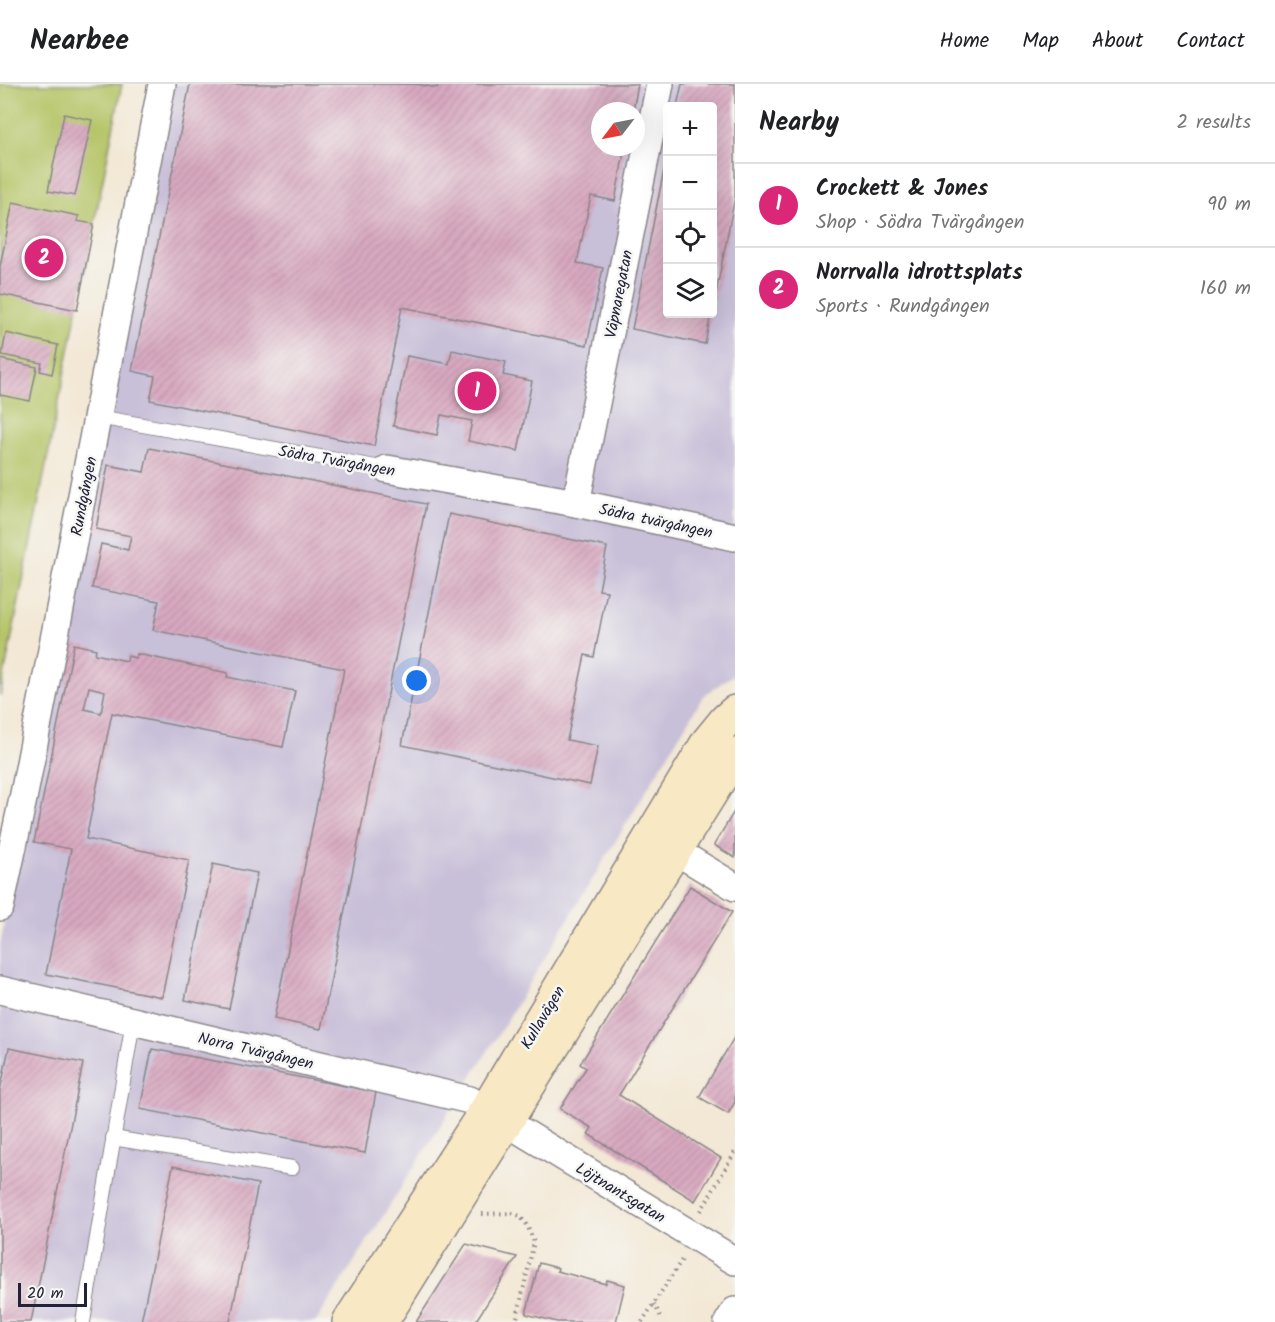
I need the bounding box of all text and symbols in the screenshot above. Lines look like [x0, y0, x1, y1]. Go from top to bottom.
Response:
text: Nearbee [30, 19, 129, 64]
text: Home [940, 25, 989, 58]
text: Map [1022, 25, 1059, 58]
text: About [1092, 25, 1143, 58]
text: Contact [1176, 25, 1245, 58]
north arrow [591, 102, 645, 156]
map controls [663, 102, 717, 318]
button: + [663, 102, 717, 156]
text: Nearby [759, 102, 839, 144]
text: 2 results [1176, 107, 1251, 139]
button: − [663, 156, 717, 210]
text: Crockett & Jones [816, 172, 988, 207]
text: 1 [775, 189, 782, 221]
text: 90 m [1207, 189, 1251, 221]
text: Shop · Södra Tvärgången [816, 207, 1024, 239]
button: locate [663, 210, 717, 264]
pin: 2 [24, 236, 63, 280]
street label: Väpnaregatan [599, 248, 640, 341]
text: Norrvalla idrottsplats [816, 256, 1023, 291]
button: layers [663, 264, 717, 318]
text: 2 [773, 273, 784, 305]
text: 160 m [1200, 273, 1251, 305]
text: Sports · Rundgången [816, 291, 990, 323]
pin: 1 [458, 368, 496, 414]
street label: Södra Tvärgången [276, 439, 397, 484]
street label: Rundgången [65, 454, 104, 538]
street label: Södra tvärgången [596, 497, 715, 546]
your location [402, 666, 431, 695]
street label: Kullavägen [515, 981, 572, 1054]
street label: Norra Tvärgången [195, 1026, 316, 1077]
street label: Löjtnantsgatan [570, 1157, 670, 1230]
scale bar [18, 1280, 87, 1308]
text: 20 m [27, 1281, 63, 1306]

